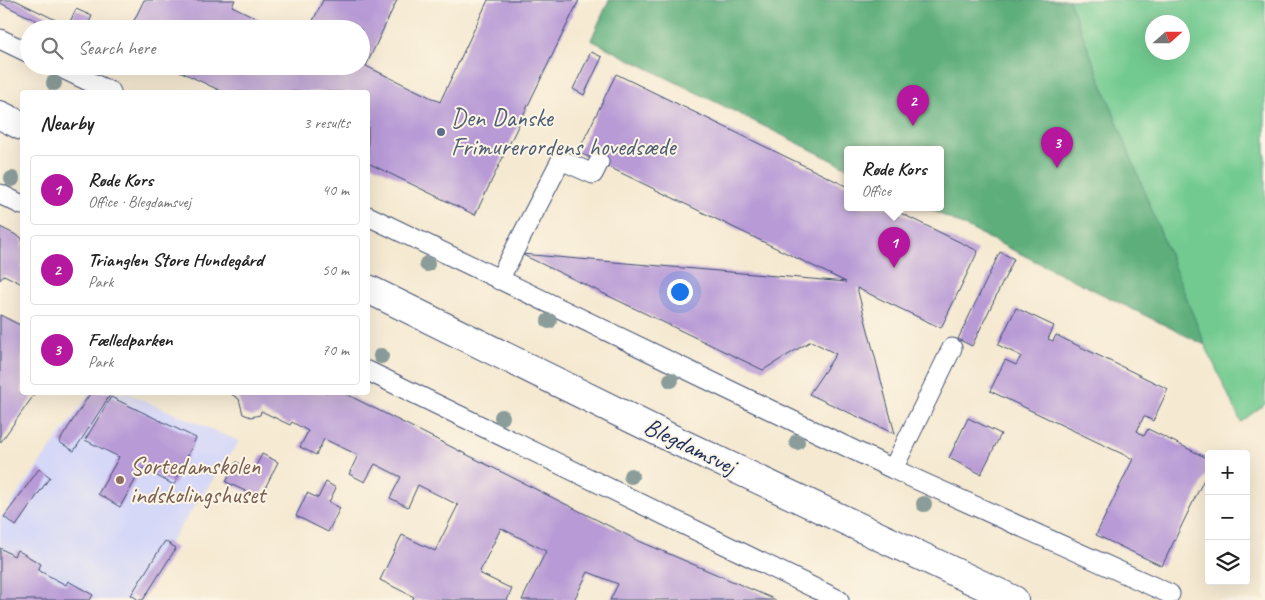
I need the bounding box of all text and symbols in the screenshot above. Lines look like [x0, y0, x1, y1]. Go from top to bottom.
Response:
north arrow [1145, 15, 1190, 60]
search box [20, 20, 370, 75]
icon: search [38, 34, 66, 62]
text: Search here [78, 36, 155, 60]
pin: 2 [897, 85, 929, 126]
place label: Den Danske Frimurerordens hovedsæde [451, 102, 677, 163]
text: Nearby [40, 110, 93, 136]
text: 3 results [303, 113, 350, 133]
marker: Den Danske Frimurerordens hovedsæde [435, 126, 447, 138]
pin: 3 [1041, 127, 1073, 168]
popup [844, 146, 944, 211]
text: Røde Kors [862, 157, 926, 181]
text: Røde Kors [88, 168, 153, 192]
text: 1 [53, 180, 61, 200]
text: 40 m [322, 180, 349, 200]
text: Office [862, 181, 891, 201]
text: Office · Blegdamsvej [88, 192, 191, 212]
pin: 1 [878, 227, 910, 268]
text: Trianglen Store Hundegård [88, 248, 263, 272]
text: 2 [53, 260, 61, 280]
text: 50 m [322, 260, 349, 280]
text: Park [88, 272, 113, 292]
your location [667, 279, 693, 305]
text: Fælledparken [88, 328, 173, 352]
text: 3 [53, 340, 61, 360]
text: 70 m [322, 340, 349, 360]
text: Park [88, 352, 113, 372]
street label: Blegdamsvej [639, 410, 744, 483]
place label: Sortedamskolen indskolingshuset [130, 450, 268, 511]
map controls [1205, 450, 1250, 585]
button: + [1205, 450, 1250, 495]
marker: Sortedamskolen indskolingshuset [114, 474, 126, 486]
button: − [1205, 495, 1250, 540]
button: layers [1205, 540, 1250, 585]

